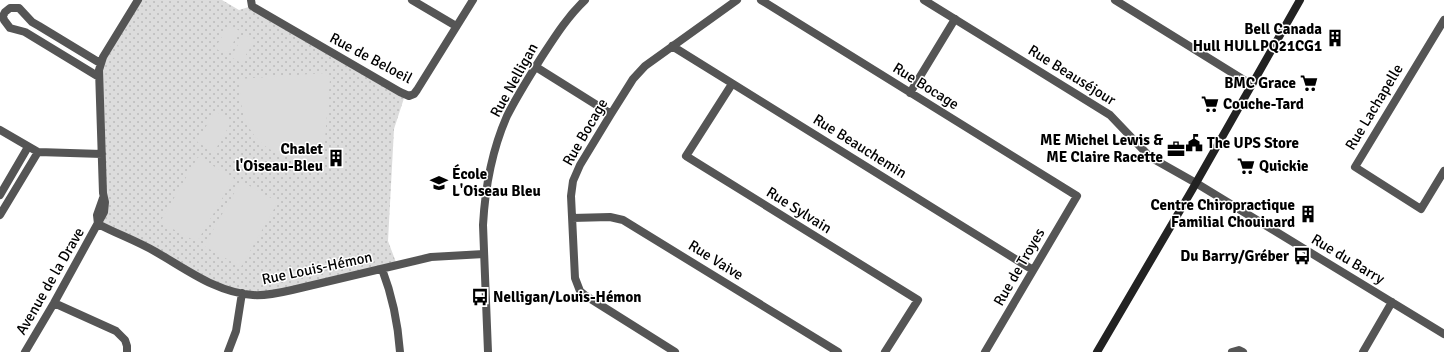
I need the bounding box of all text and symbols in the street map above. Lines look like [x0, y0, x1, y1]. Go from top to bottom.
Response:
place label: Bell Canada Hull HULLPQ21CG1 [1193, 20, 1322, 55]
building icon: Bell Canada Hull HULLPQ21CG1 [1325, 28, 1345, 48]
street label: Rue de Beloeil [327, 29, 415, 87]
street label: Rue Nelligan [486, 40, 542, 120]
street label: Rue Beauséjour [1025, 41, 1119, 109]
street label: Rue Bocage [890, 59, 962, 113]
street label: Rue Lachapelle [1341, 61, 1407, 153]
supermarket icon: BMC Grace [1299, 73, 1319, 93]
place label: BMC Grace [1224, 74, 1296, 92]
supermarket icon: Couche-Tard [1200, 94, 1220, 114]
street label: Rue Bocage [559, 95, 611, 169]
place label: Couche-Tard [1223, 95, 1304, 113]
street label: Rue Beauchemin [810, 110, 910, 182]
place label: ME Michel Lewis & ME Claire Racette [1040, 131, 1163, 166]
public building icon: The UPS Store [1184, 133, 1204, 153]
place label: The UPS Store [1207, 134, 1299, 152]
office icon: ME Michel Lewis & ME Claire Racette [1166, 139, 1186, 159]
place label: Chalet l'Oiseau-Bleu [236, 140, 323, 175]
building icon: Chalet l'Oiseau-Bleu [326, 148, 346, 168]
supermarket icon: Quickie [1236, 156, 1256, 176]
place label: Quickie [1259, 157, 1309, 175]
place label: École L'Oiseau Bleu [452, 164, 541, 200]
school or university icon: École L'Oiseau Bleu [429, 173, 449, 193]
street label: Rue Sylvain [763, 183, 835, 237]
place label: Centre Chiropractique Familial Chouinard [1150, 196, 1295, 231]
building icon: Centre Chiropractique Familial Chouinard [1298, 204, 1318, 224]
street label: Avenue de la Drave [12, 224, 88, 338]
street label: Rue de Troyes [990, 225, 1049, 309]
street label: Rue du Barry [1308, 230, 1388, 288]
street label: Rue Vaive [685, 236, 747, 284]
bus stop icon: Du Barry/Gréber [1292, 246, 1312, 266]
place label: Du Barry/Gréber [1180, 247, 1289, 265]
street label: Rue Louis-Hémon [260, 248, 374, 288]
bus stop icon: Nelligan/Louis-Hémon [470, 287, 490, 307]
place label: Nelligan/Louis-Hémon [493, 288, 642, 306]

